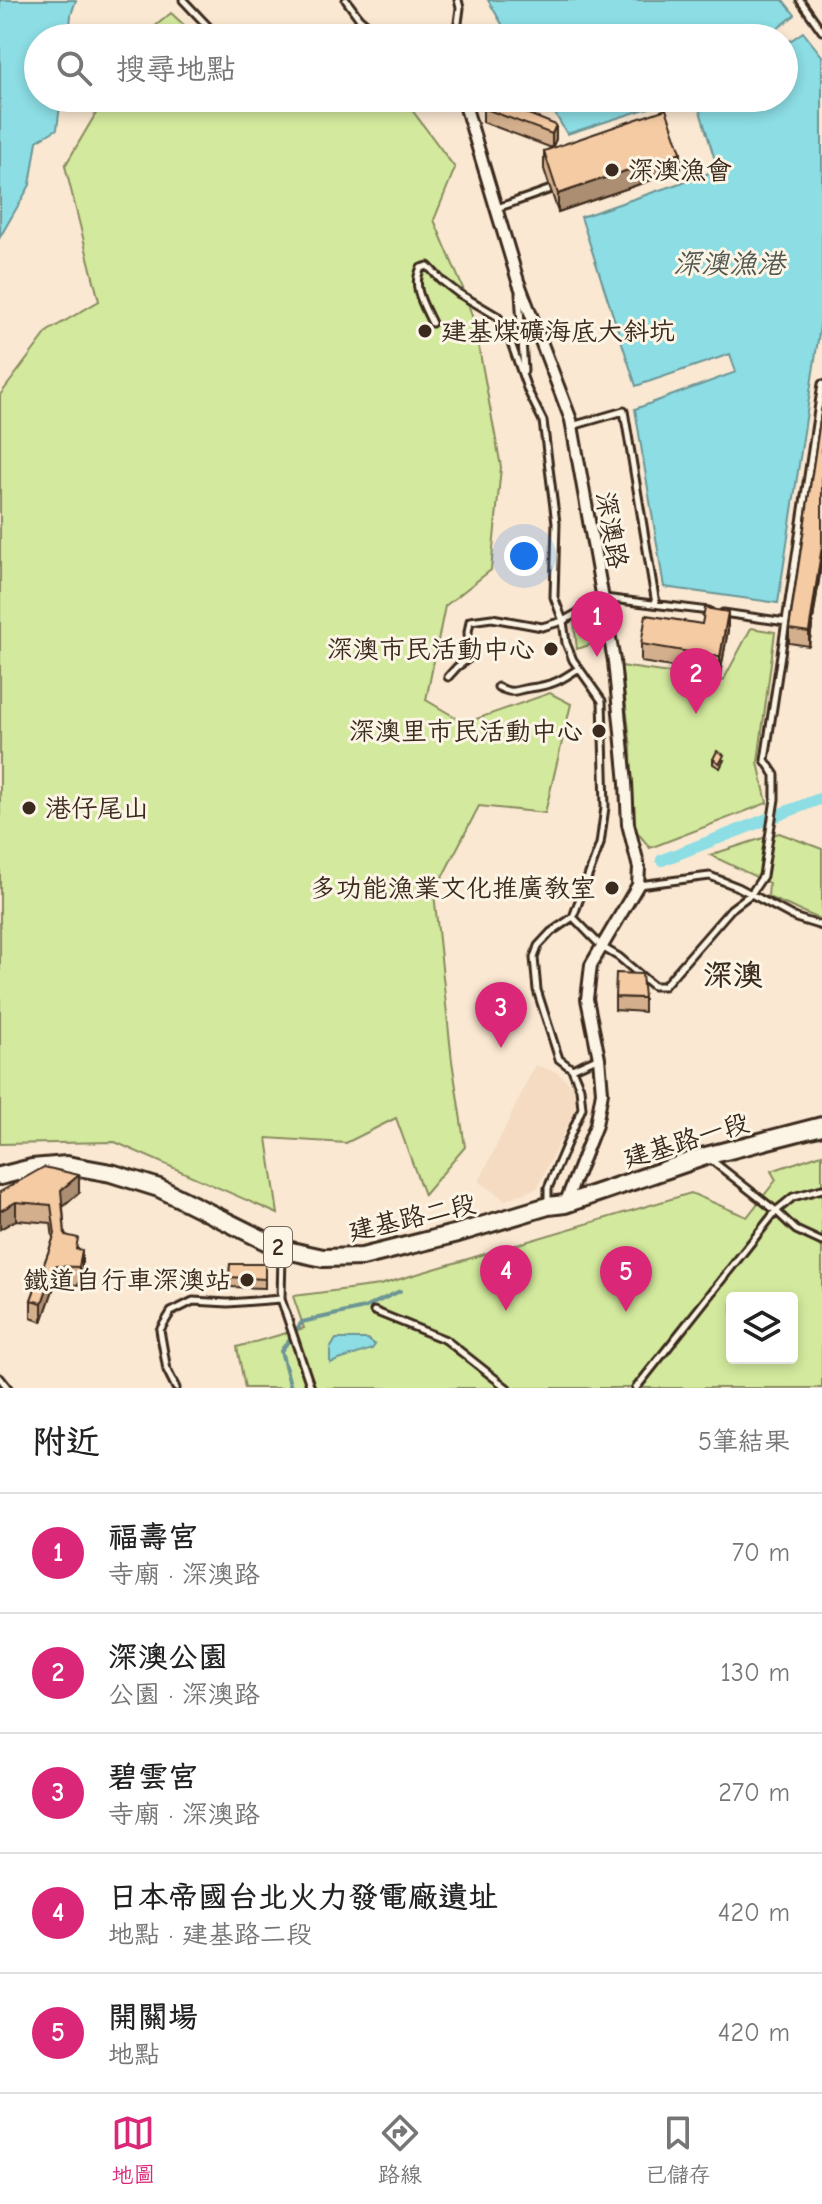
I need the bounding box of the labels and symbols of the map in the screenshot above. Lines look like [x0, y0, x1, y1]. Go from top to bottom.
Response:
place label: 深澳漁會 [628, 156, 732, 186]
marker: 深澳漁會 [603, 161, 621, 179]
water label: 深澳漁港 [673, 248, 788, 280]
place label: 建基煤礦海底大斜坑 [441, 317, 675, 347]
marker: 建基煤礦海底大斜坑 [416, 322, 434, 340]
street label: 深澳路 [589, 489, 633, 571]
your location [504, 536, 544, 576]
pin: 1 [571, 591, 623, 657]
place label: 深澳市民活動中心 [327, 635, 535, 665]
marker: 深澳市民活動中心 [542, 640, 560, 658]
pin: 2 [670, 648, 722, 714]
place label: 深澳里市民活動中心 [349, 717, 583, 747]
marker: 深澳里市民活動中心 [590, 722, 608, 740]
place label: 港仔尾山 [45, 794, 149, 824]
marker: 港仔尾山 [20, 799, 38, 817]
place label: 多功能漁業文化推廣教室 [310, 874, 596, 904]
marker: 多功能漁業文化推廣教室 [603, 879, 621, 897]
district label: 深澳 [703, 958, 763, 993]
pin: 3 [475, 982, 527, 1048]
street label: 建基路一段 [620, 1108, 753, 1174]
street label: 建基路二段 [346, 1189, 479, 1247]
road number: 2 [264, 1227, 292, 1267]
pin: 4 [480, 1245, 532, 1311]
pin: 5 [600, 1246, 652, 1312]
place label: 鐵道自行車深澳站 [23, 1266, 231, 1296]
marker: 鐵道自行車深澳站 [238, 1271, 256, 1289]

